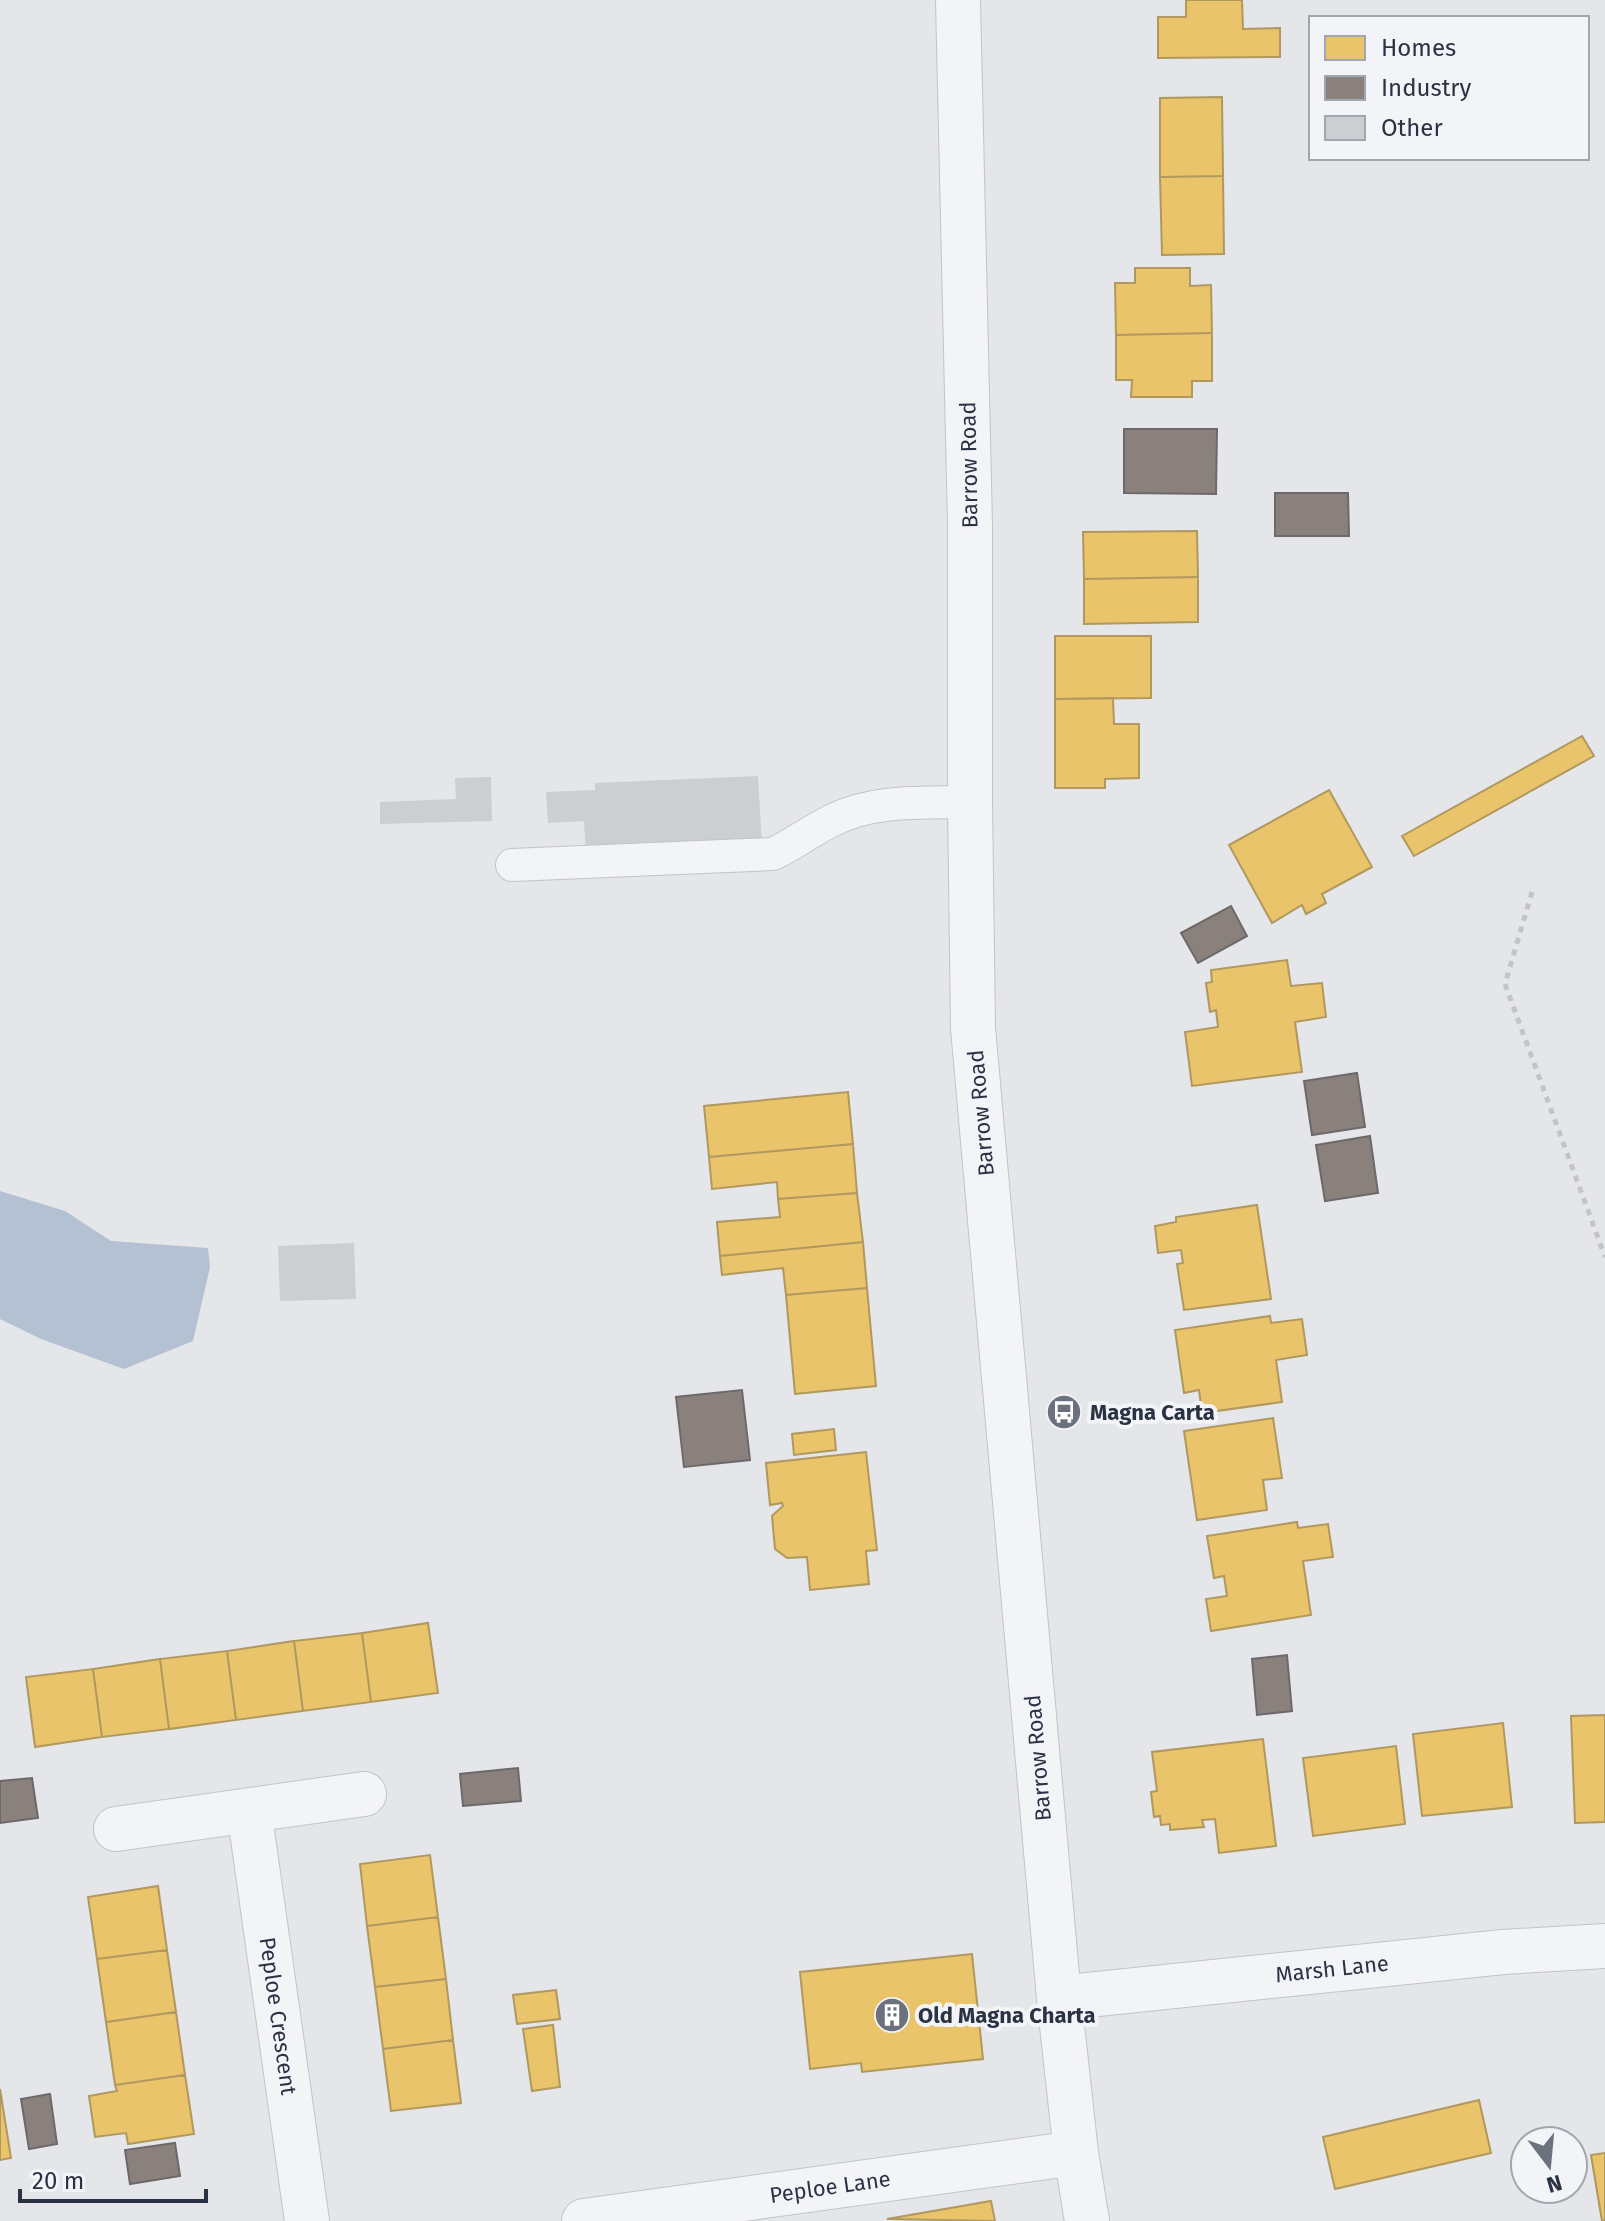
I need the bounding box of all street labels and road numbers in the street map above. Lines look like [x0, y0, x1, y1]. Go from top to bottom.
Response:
street label: Barrow Road [954, 401, 984, 529]
street label: Barrow Road [962, 1049, 1000, 1177]
street label: Barrow Road [1019, 1694, 1057, 1822]
street label: Peploe Crescent [254, 1935, 302, 2097]
street label: Marsh Lane [1274, 1950, 1390, 1988]
street label: Peploe Lane [768, 2165, 892, 2209]

